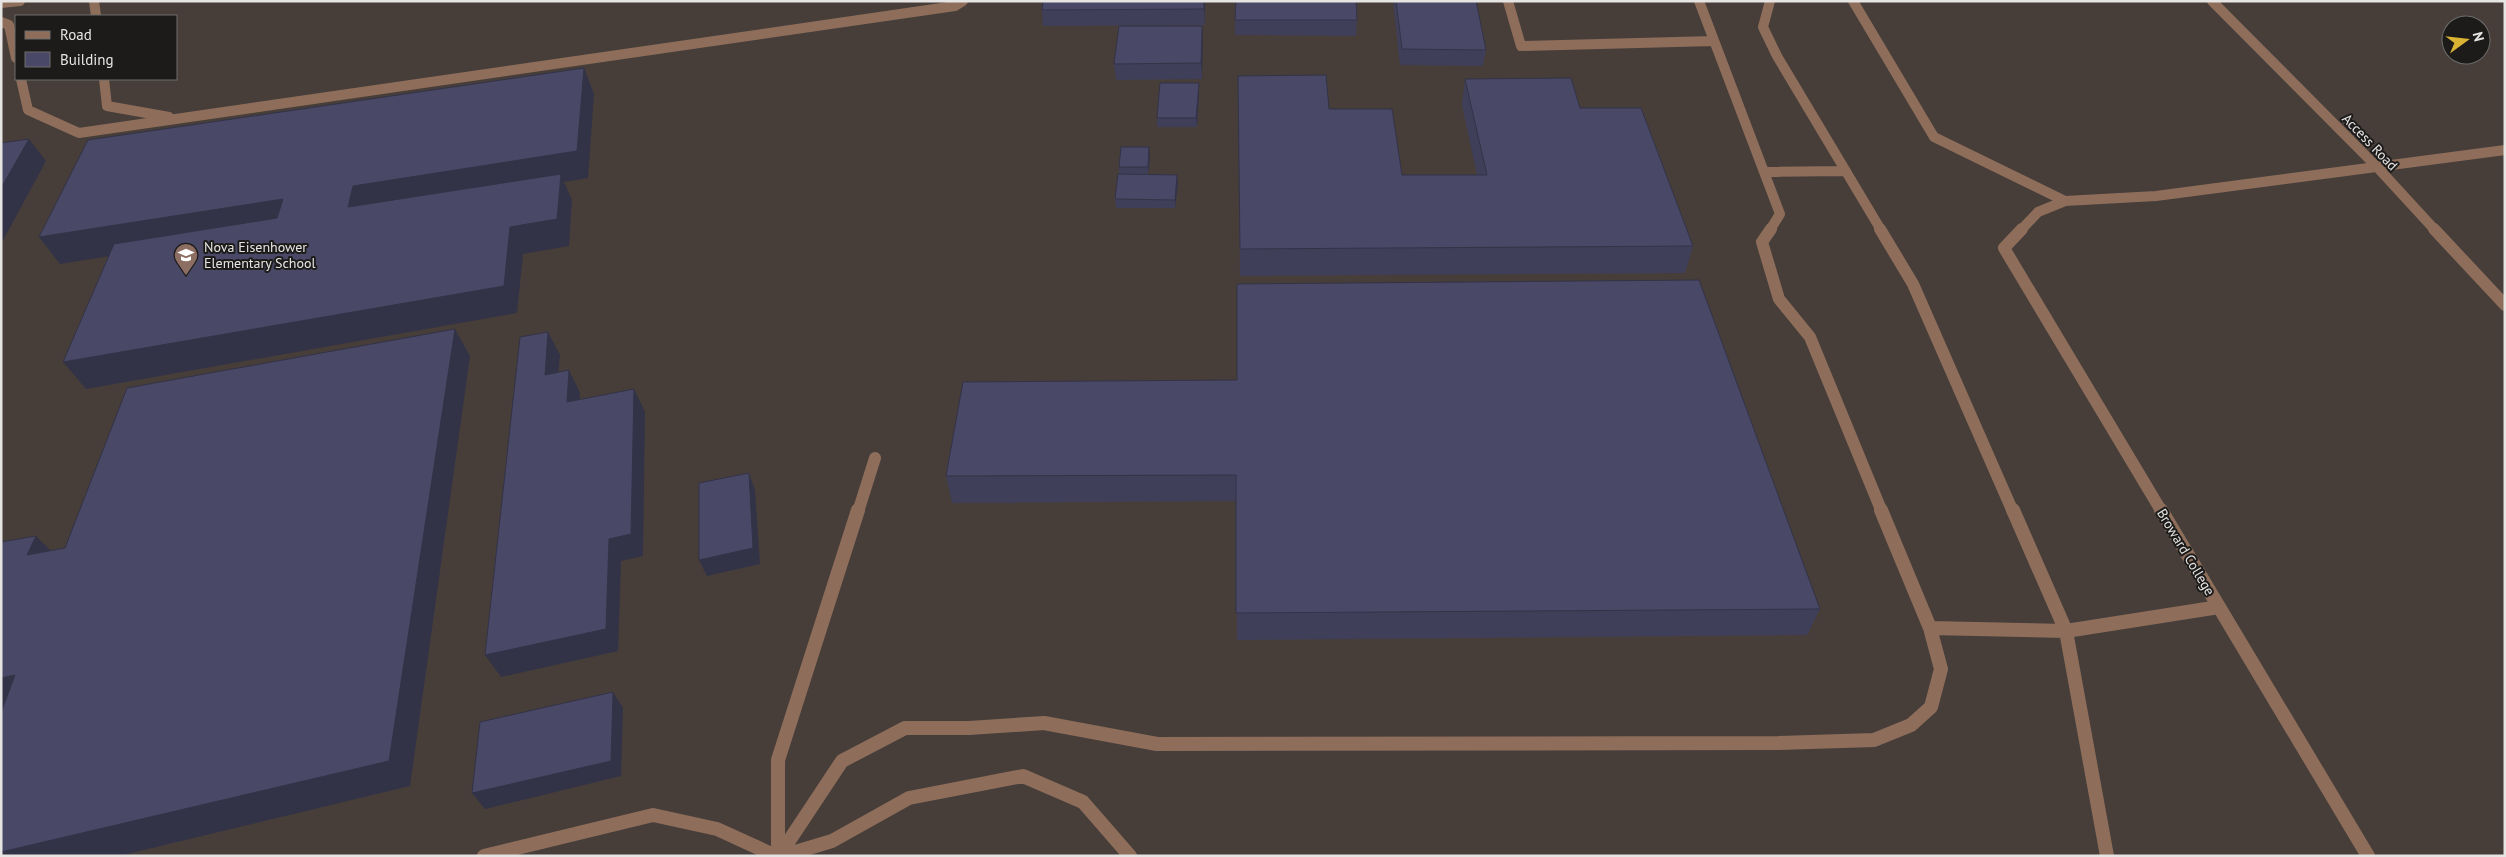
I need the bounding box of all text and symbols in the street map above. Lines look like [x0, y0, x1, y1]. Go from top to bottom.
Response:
legend [15, 15, 178, 80]
north arrow [2441, 15, 2491, 65]
text: Road [60, 25, 92, 44]
text: N [2469, 30, 2488, 43]
text: Building [60, 50, 114, 69]
street label: Access Road [2338, 110, 2402, 174]
place label: Nova Eisenhower Elementary School [204, 238, 316, 272]
school or university icon: Nova Eisenhower Elementary School [173, 242, 199, 276]
street label: Broward College [2153, 505, 2219, 599]

